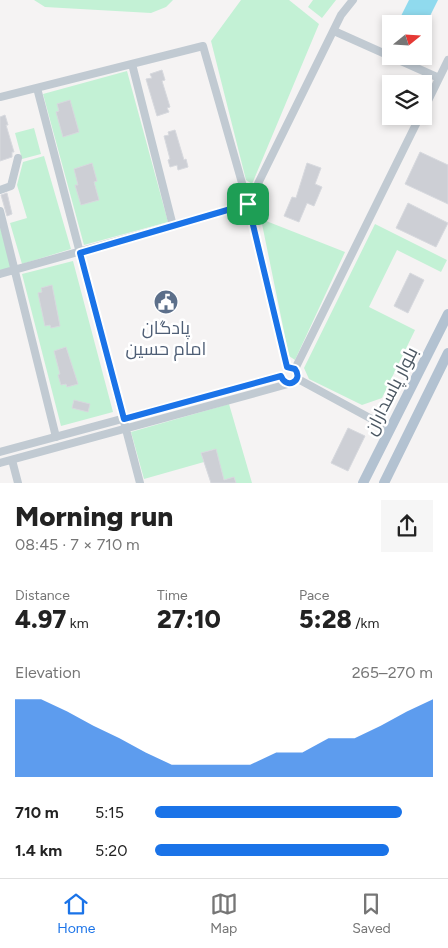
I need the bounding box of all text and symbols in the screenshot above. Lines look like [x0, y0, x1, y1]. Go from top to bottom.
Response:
north arrow [382, 15, 432, 65]
map controls [382, 15, 432, 125]
button: layers [382, 75, 432, 125]
pin [227, 183, 269, 225]
icon: arrive [234, 190, 262, 218]
public building icon: پادگان امام حسین [153, 289, 179, 315]
place label: پادگان امام حسین [126, 317, 206, 361]
street label: بلوار پاسداران [359, 343, 423, 439]
text: Morning run [15, 499, 173, 533]
button: share [381, 500, 433, 552]
text: 08:45 · 7 × 710 m [15, 535, 140, 554]
text: Distance [15, 587, 70, 604]
text: Time [157, 587, 188, 604]
text: Pace [299, 587, 329, 604]
text: 4.97 [15, 604, 66, 634]
text: 27:10 [157, 604, 221, 634]
text: 5:28 [299, 604, 352, 634]
text: km [66, 615, 89, 632]
text: /km [352, 615, 379, 632]
text: Elevation [15, 663, 81, 682]
text: 265–270 m [352, 663, 433, 682]
text: 710 m [15, 803, 59, 822]
text: 5:15 [95, 803, 124, 822]
text: 1.4 km [15, 841, 62, 860]
text: 5:20 [95, 841, 127, 860]
tab: Home [57, 890, 95, 937]
tab: Map [210, 890, 238, 937]
tab: Saved [352, 890, 391, 937]

